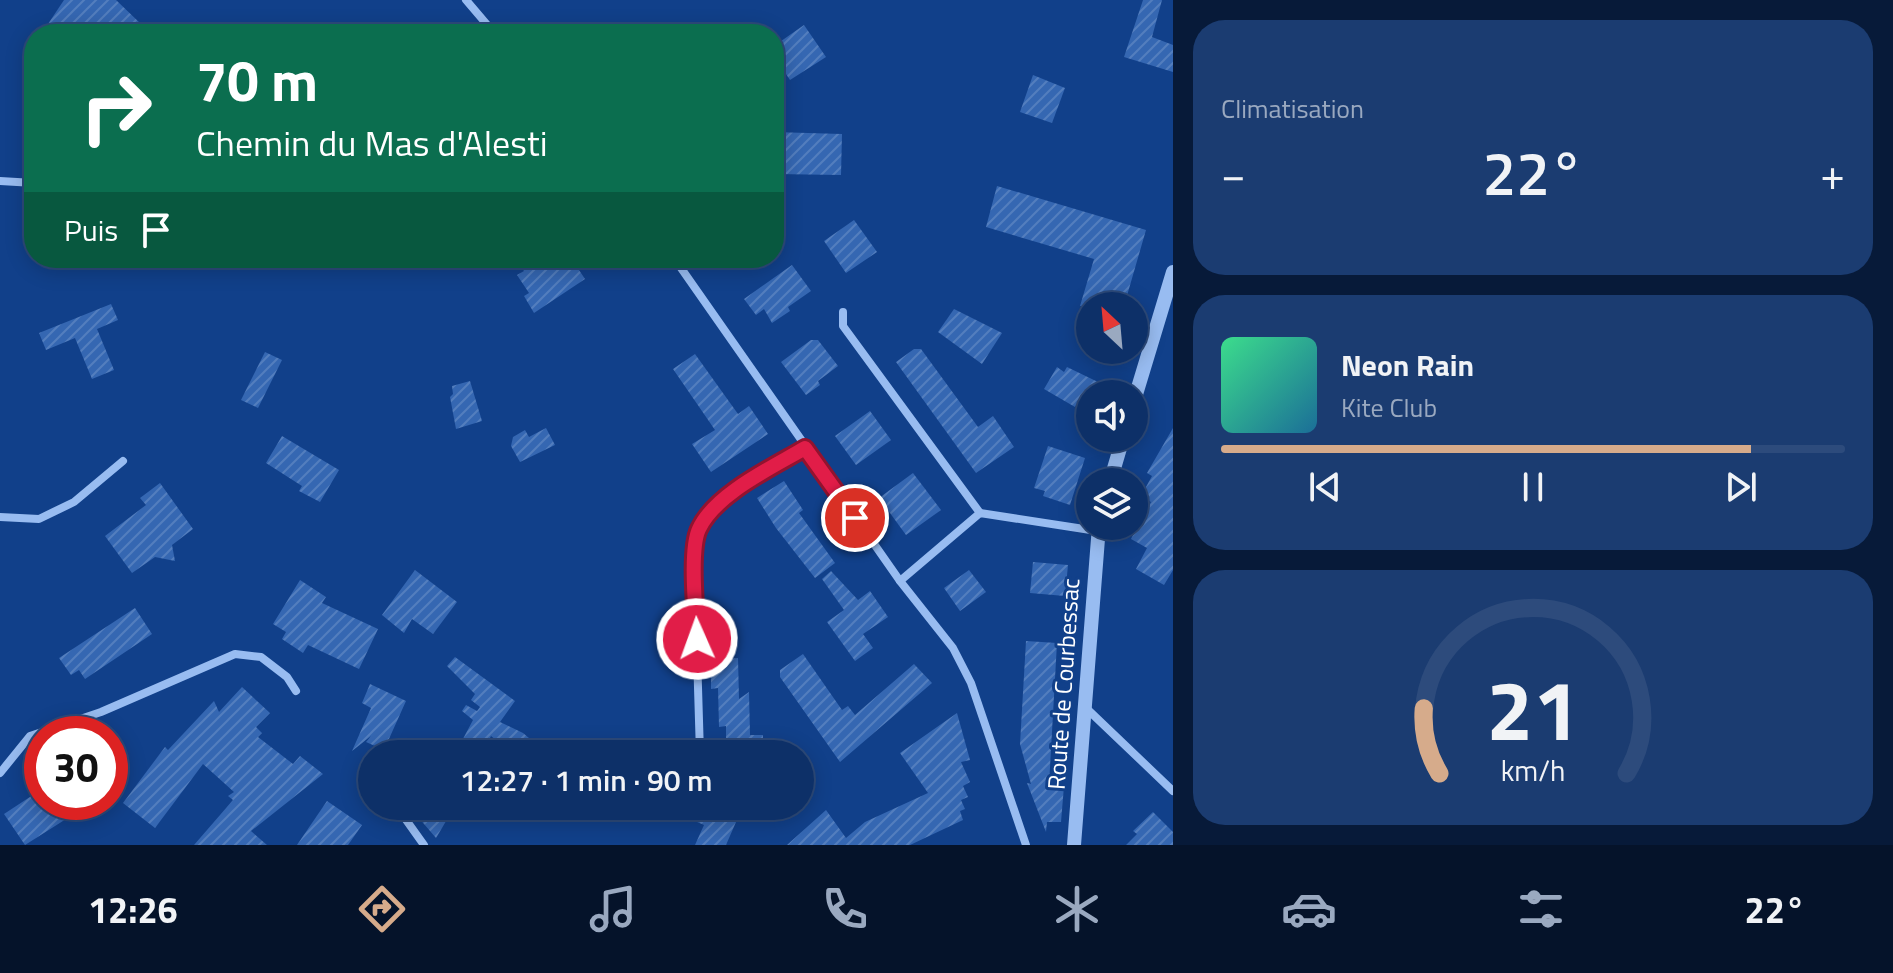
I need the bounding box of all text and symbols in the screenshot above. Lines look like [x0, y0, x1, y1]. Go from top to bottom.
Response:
text: 70 m [196, 38, 318, 123]
icon: right [64, 56, 168, 160]
text: Climatisation [1221, 89, 1364, 128]
text: Chemin du Mas d'Alesti [196, 115, 548, 170]
text: 22° [1483, 127, 1583, 218]
text: − [1221, 140, 1246, 207]
text: + [1820, 140, 1845, 207]
text: Puis [64, 207, 118, 253]
icon: arrive [134, 208, 178, 252]
north arrow [1076, 292, 1148, 364]
map controls [1076, 292, 1148, 540]
text: Neon Rain [1341, 342, 1474, 388]
button: sound [1076, 380, 1148, 452]
text: Kite Club [1341, 388, 1437, 427]
icon: previous [1303, 465, 1347, 509]
icon: pause [1511, 465, 1555, 509]
icon: next [1719, 465, 1763, 509]
button: layers [1076, 468, 1148, 540]
pin [821, 484, 889, 552]
icon: arrive [833, 496, 877, 540]
street label: Route de Courbessac [1038, 577, 1088, 791]
position arrow [655, 597, 739, 681]
text: 21 [1486, 645, 1580, 771]
speed limit sign: 30 [24, 716, 128, 820]
text: km/h [1501, 749, 1565, 792]
text: 12:27 · 1 min · 90 m [460, 757, 712, 803]
icon: directions [354, 881, 410, 937]
icon: music [585, 881, 641, 937]
icon: phone [817, 881, 873, 937]
icon: climate [1049, 881, 1105, 937]
icon: car [1281, 881, 1337, 937]
icon: filters [1513, 881, 1569, 937]
text: 12:26 [88, 882, 178, 937]
text: 22° [1745, 882, 1805, 937]

